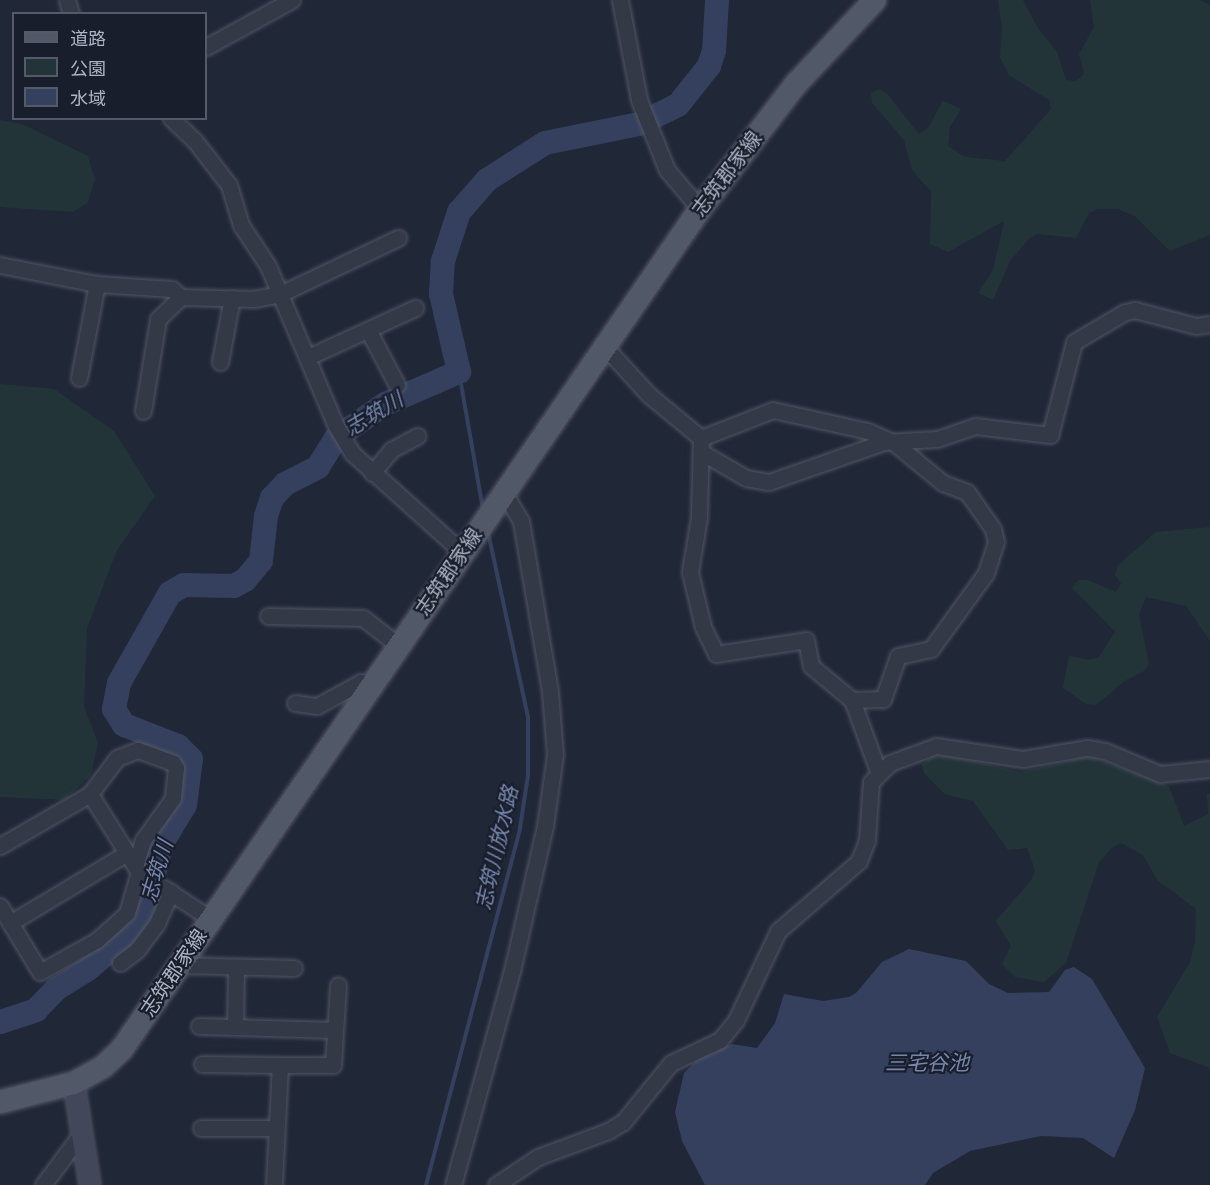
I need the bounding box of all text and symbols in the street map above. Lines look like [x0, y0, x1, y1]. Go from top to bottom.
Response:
legend [12, 12, 207, 120]
text: 道路 [70, 27, 106, 51]
text: 公園 [70, 57, 106, 81]
text: 水域 [70, 87, 106, 111]
street label: 志筑郡家線 [687, 127, 767, 221]
water label: 志筑川 [341, 387, 407, 441]
street label: 志筑郡家線 [411, 524, 487, 620]
water label: 志筑川放水路 [471, 784, 523, 912]
water label: 志筑川 [136, 837, 178, 905]
street label: 志筑郡家線 [136, 925, 212, 1021]
water label: 三宅谷池 [885, 1050, 969, 1076]

